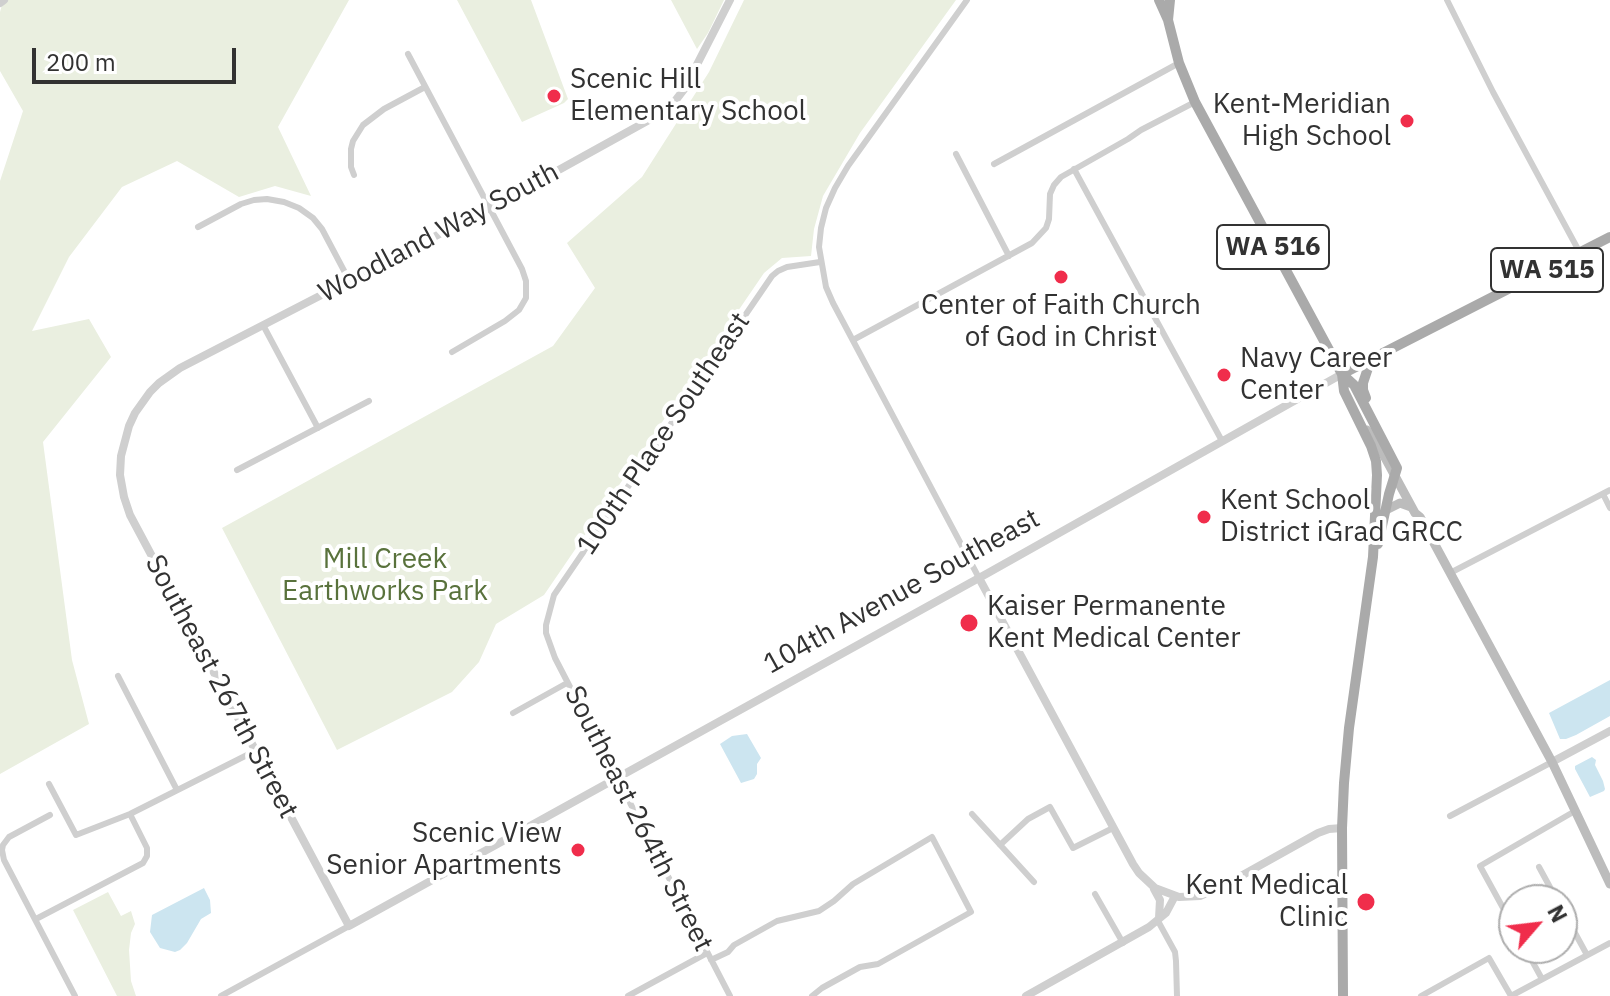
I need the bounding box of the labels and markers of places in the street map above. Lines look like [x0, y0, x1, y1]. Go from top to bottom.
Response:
place label: Scenic Hill Elementary School [570, 63, 806, 129]
marker: Scenic Hill Elementary School [545, 87, 563, 105]
place label: Kent-Meridian High School [1213, 88, 1391, 154]
marker: Kent-Meridian High School [1398, 112, 1416, 130]
marker: Center of Faith Church of God in Christ [1052, 268, 1070, 286]
place label: Center of Faith Church of God in Christ [921, 289, 1201, 355]
place label: Navy Career Center [1240, 342, 1392, 408]
marker: Navy Career Center [1215, 366, 1233, 384]
place label: Kent School District iGrad GRCC [1220, 484, 1463, 550]
marker: Kent School District iGrad GRCC [1195, 508, 1213, 526]
place label: Kaiser Permanente Kent Medical Center [987, 590, 1240, 656]
marker: Kaiser Permanente Kent Medical Center [958, 612, 980, 634]
place label: Scenic View Senior Apartments [326, 817, 562, 883]
marker: Scenic View Senior Apartments [569, 841, 587, 859]
place label: Kent Medical Clinic [1185, 869, 1348, 935]
marker: Kent Medical Clinic [1355, 891, 1377, 913]

